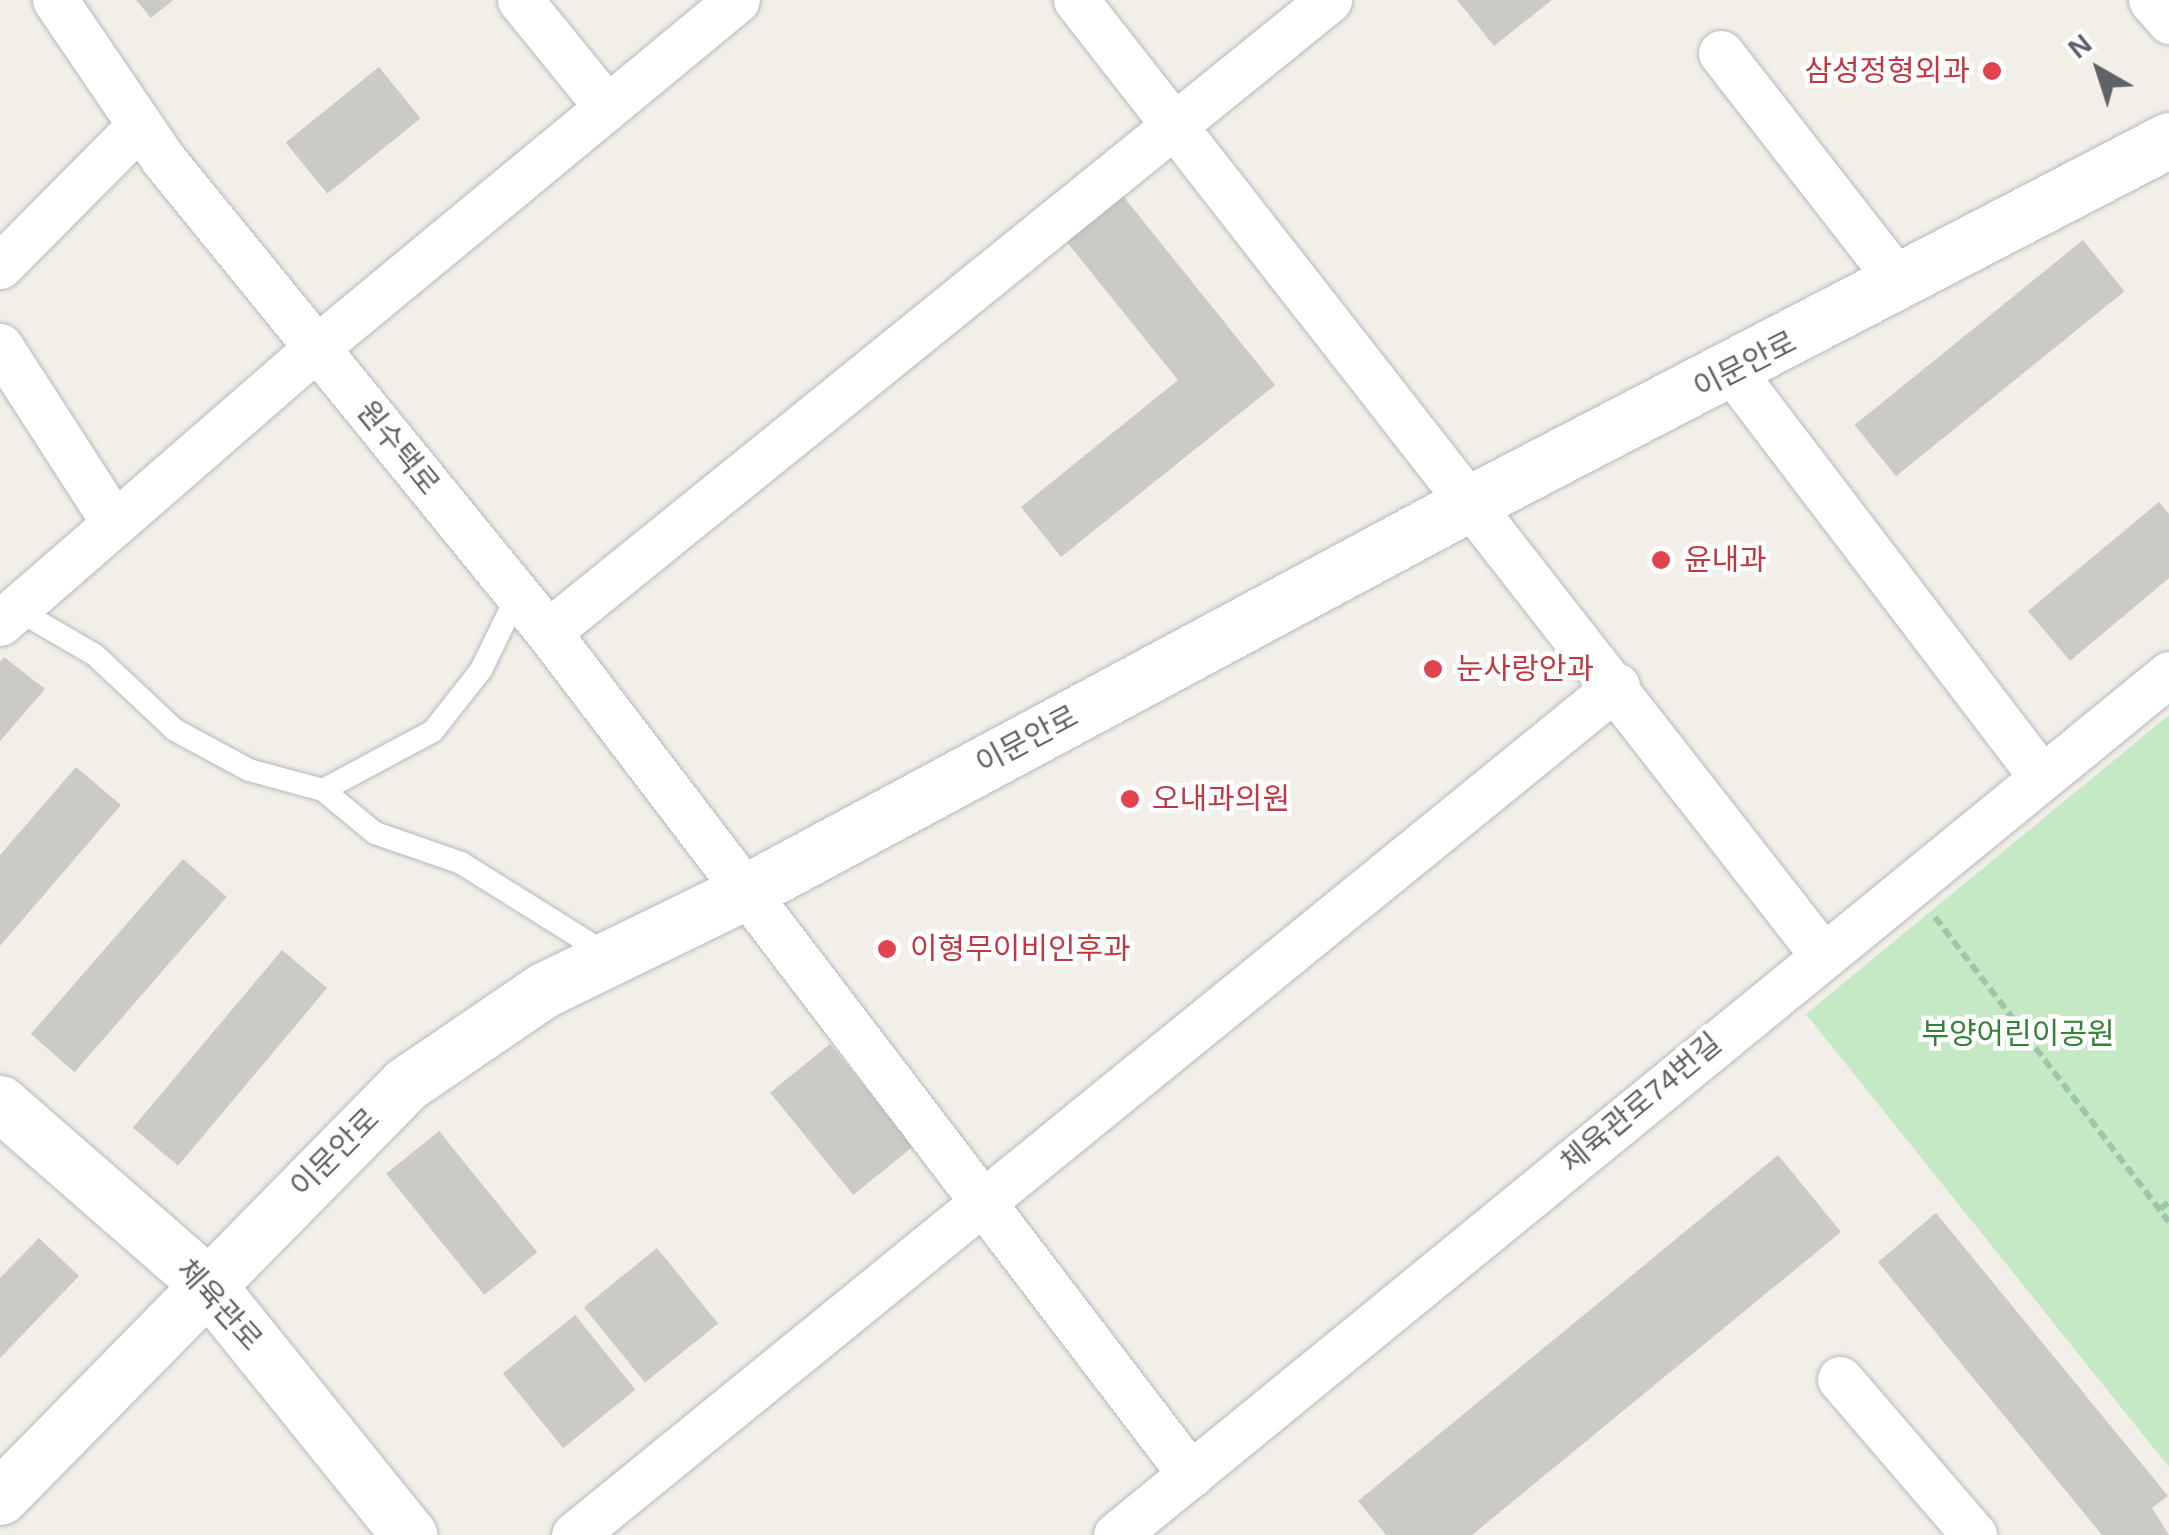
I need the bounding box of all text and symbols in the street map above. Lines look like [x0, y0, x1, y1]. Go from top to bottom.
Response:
north arrow [2049, 20, 2149, 120]
text: N [2062, 28, 2097, 65]
place label: 삼성정형외과 [1804, 53, 1970, 89]
marker: 삼성정형외과 [1979, 58, 2005, 84]
street label: 이문안로 [1688, 324, 1802, 406]
street label: 원수택로 [349, 394, 447, 502]
place label: 윤내과 [1684, 542, 1767, 578]
marker: 윤내과 [1648, 547, 1674, 573]
place label: 눈사랑안과 [1456, 651, 1594, 687]
marker: 눈사랑안과 [1420, 656, 1446, 682]
street label: 이문안로 [970, 698, 1084, 782]
place label: 오내과의원 [1152, 781, 1290, 817]
marker: 오내과의원 [1117, 786, 1143, 812]
place label: 이형무이비인후과 [910, 931, 1131, 967]
marker: 이형무이비인후과 [874, 936, 900, 962]
park label: 부양어린이공원 [1921, 1016, 2115, 1052]
street label: 체육관로74번길 [1553, 1025, 1729, 1181]
street label: 이문안로 [283, 1101, 387, 1205]
street label: 체육관로 [169, 1252, 269, 1358]

